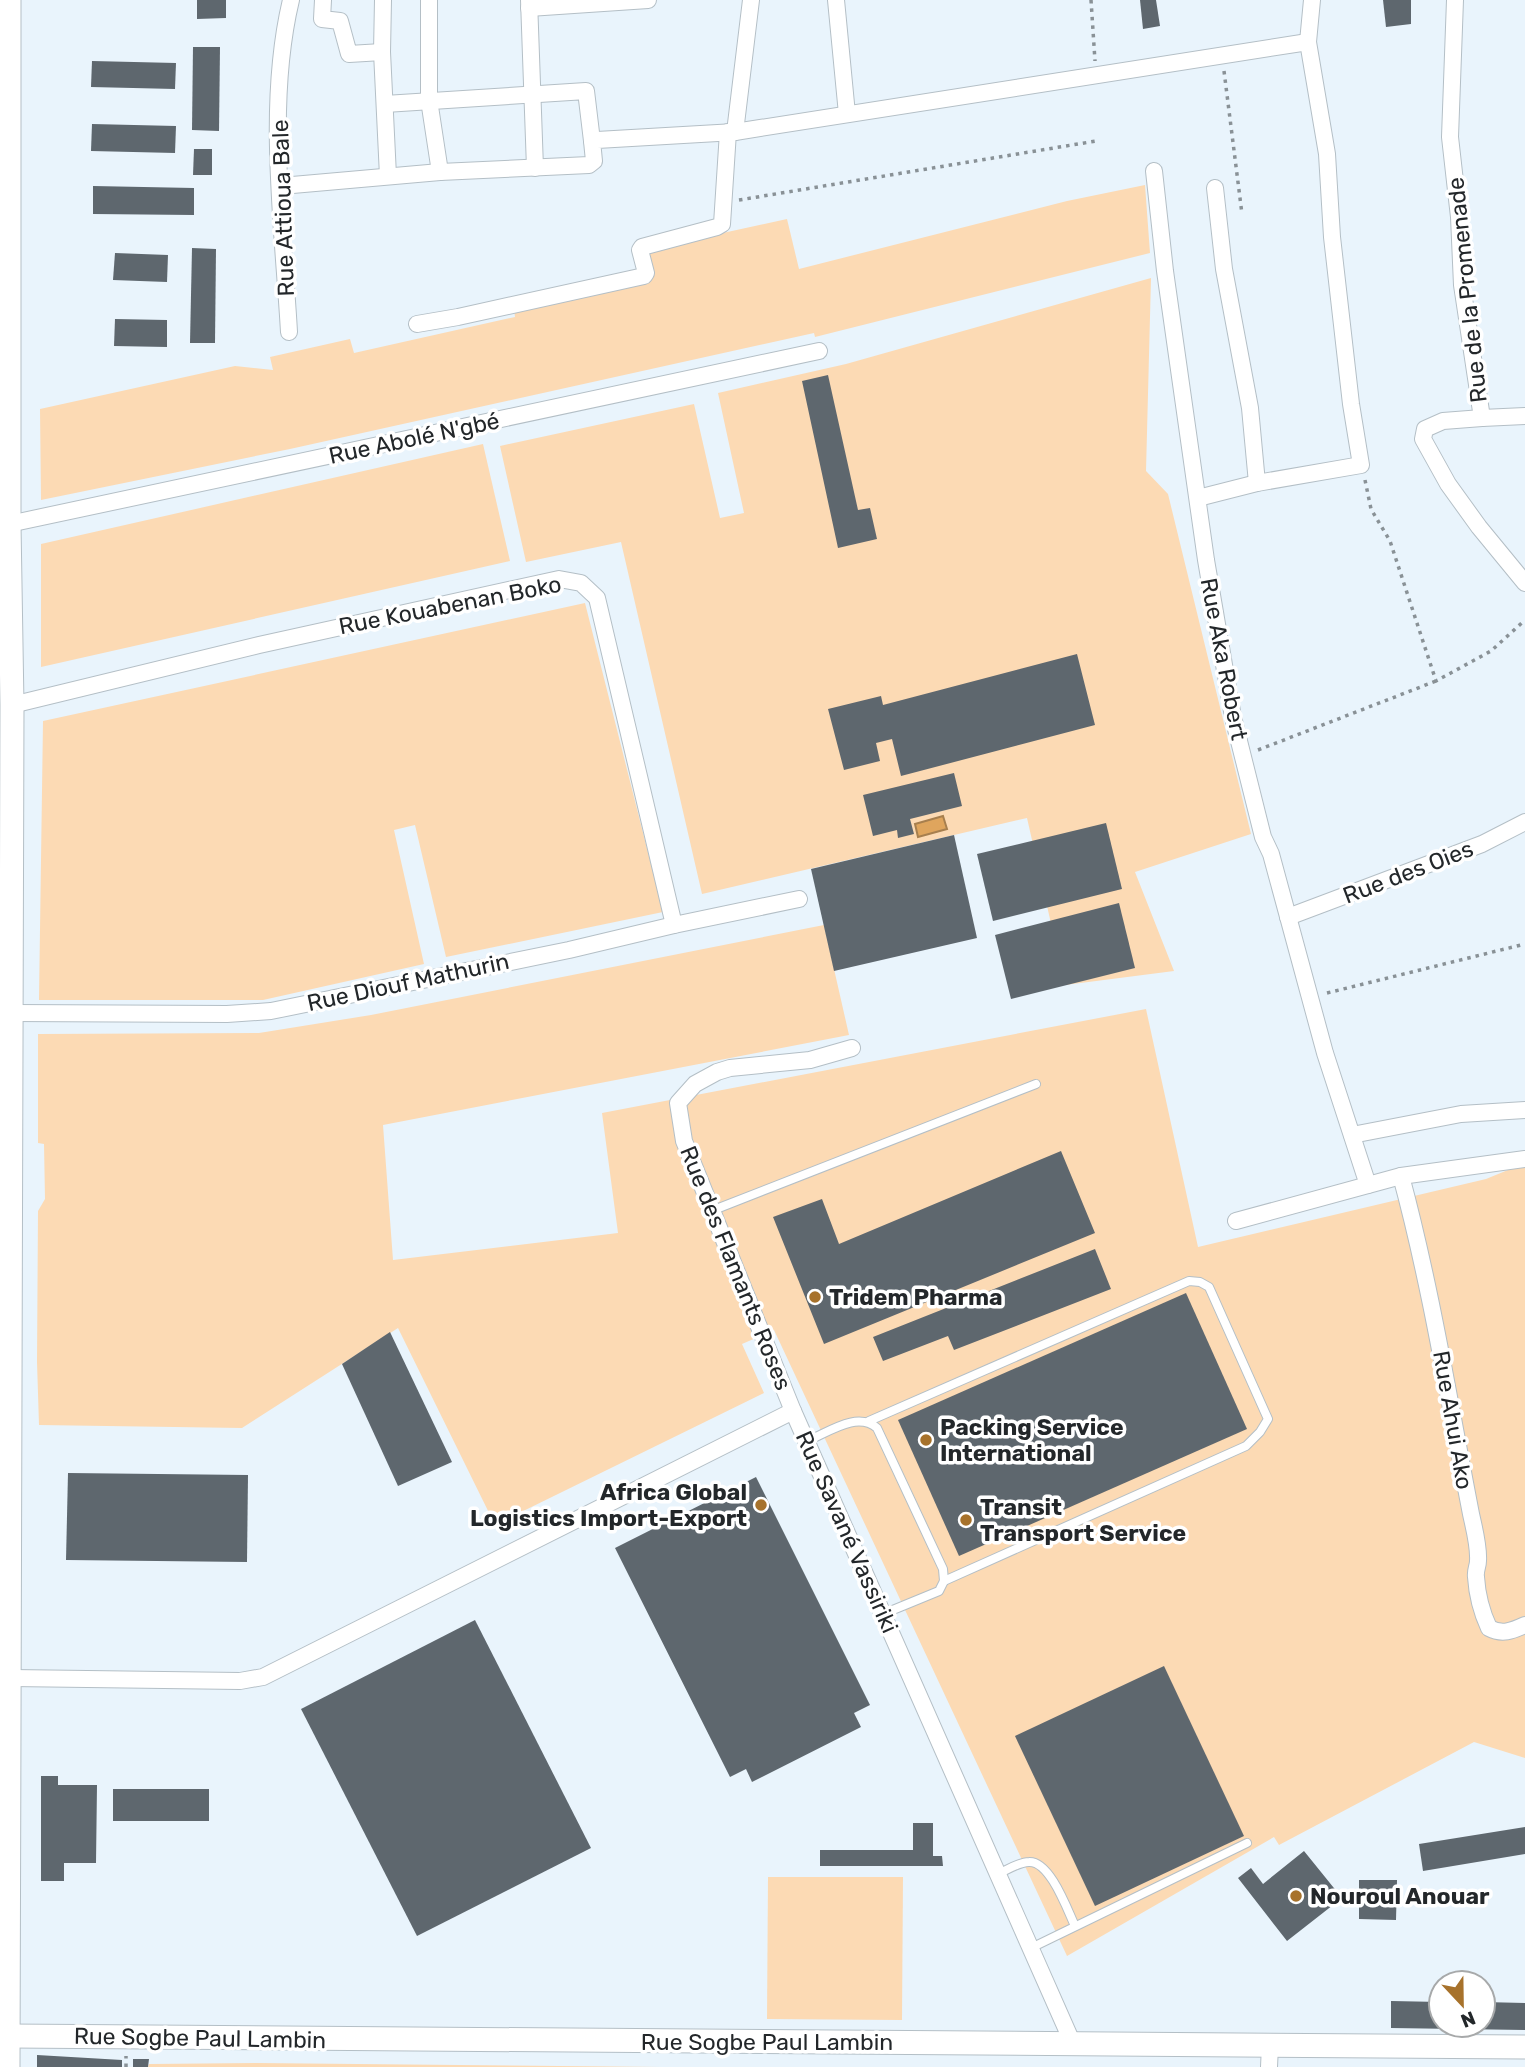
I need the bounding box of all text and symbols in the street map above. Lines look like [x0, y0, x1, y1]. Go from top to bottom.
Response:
street label: Rue Attioua Bale [266, 119, 300, 297]
street label: Rue de la Promenade [1441, 176, 1493, 404]
street label: Rue Abolé N'gbé [326, 406, 502, 470]
street label: Rue Kouabenan Boko [336, 570, 564, 640]
street label: Rue Aka Robert [1195, 576, 1253, 742]
street label: Rue des Oies [1339, 834, 1477, 910]
street label: Rue Diouf Mathurin [304, 947, 512, 1017]
street label: Rue des Flamants Roses [674, 1142, 798, 1394]
place label: Tridem Pharma [829, 1283, 1003, 1311]
marker: Tridem Pharma [807, 1289, 823, 1305]
street label: Rue Ahui Ako [1427, 1348, 1479, 1492]
place label: Packing Service International [940, 1413, 1124, 1467]
street label: Rue Savané Vassiriki [790, 1427, 904, 1637]
marker: Packing Service International [918, 1432, 934, 1448]
place label: Africa Global Logistics Import-Export [470, 1478, 747, 1532]
place label: Transit Transport Service [980, 1493, 1186, 1547]
marker: Africa Global Logistics Import-Export [753, 1497, 769, 1513]
marker: Transit Transport Service [958, 1512, 974, 1528]
place label: Nouroul Anouar [1310, 1882, 1490, 1910]
marker: Nouroul Anouar [1288, 1888, 1304, 1904]
north arrow [1427, 1969, 1497, 2039]
text: N [1458, 2006, 1479, 2033]
street label: Rue Sogbe Paul Lambin [74, 2022, 326, 2054]
street label: Rue Sogbe Paul Lambin [641, 2028, 893, 2056]

